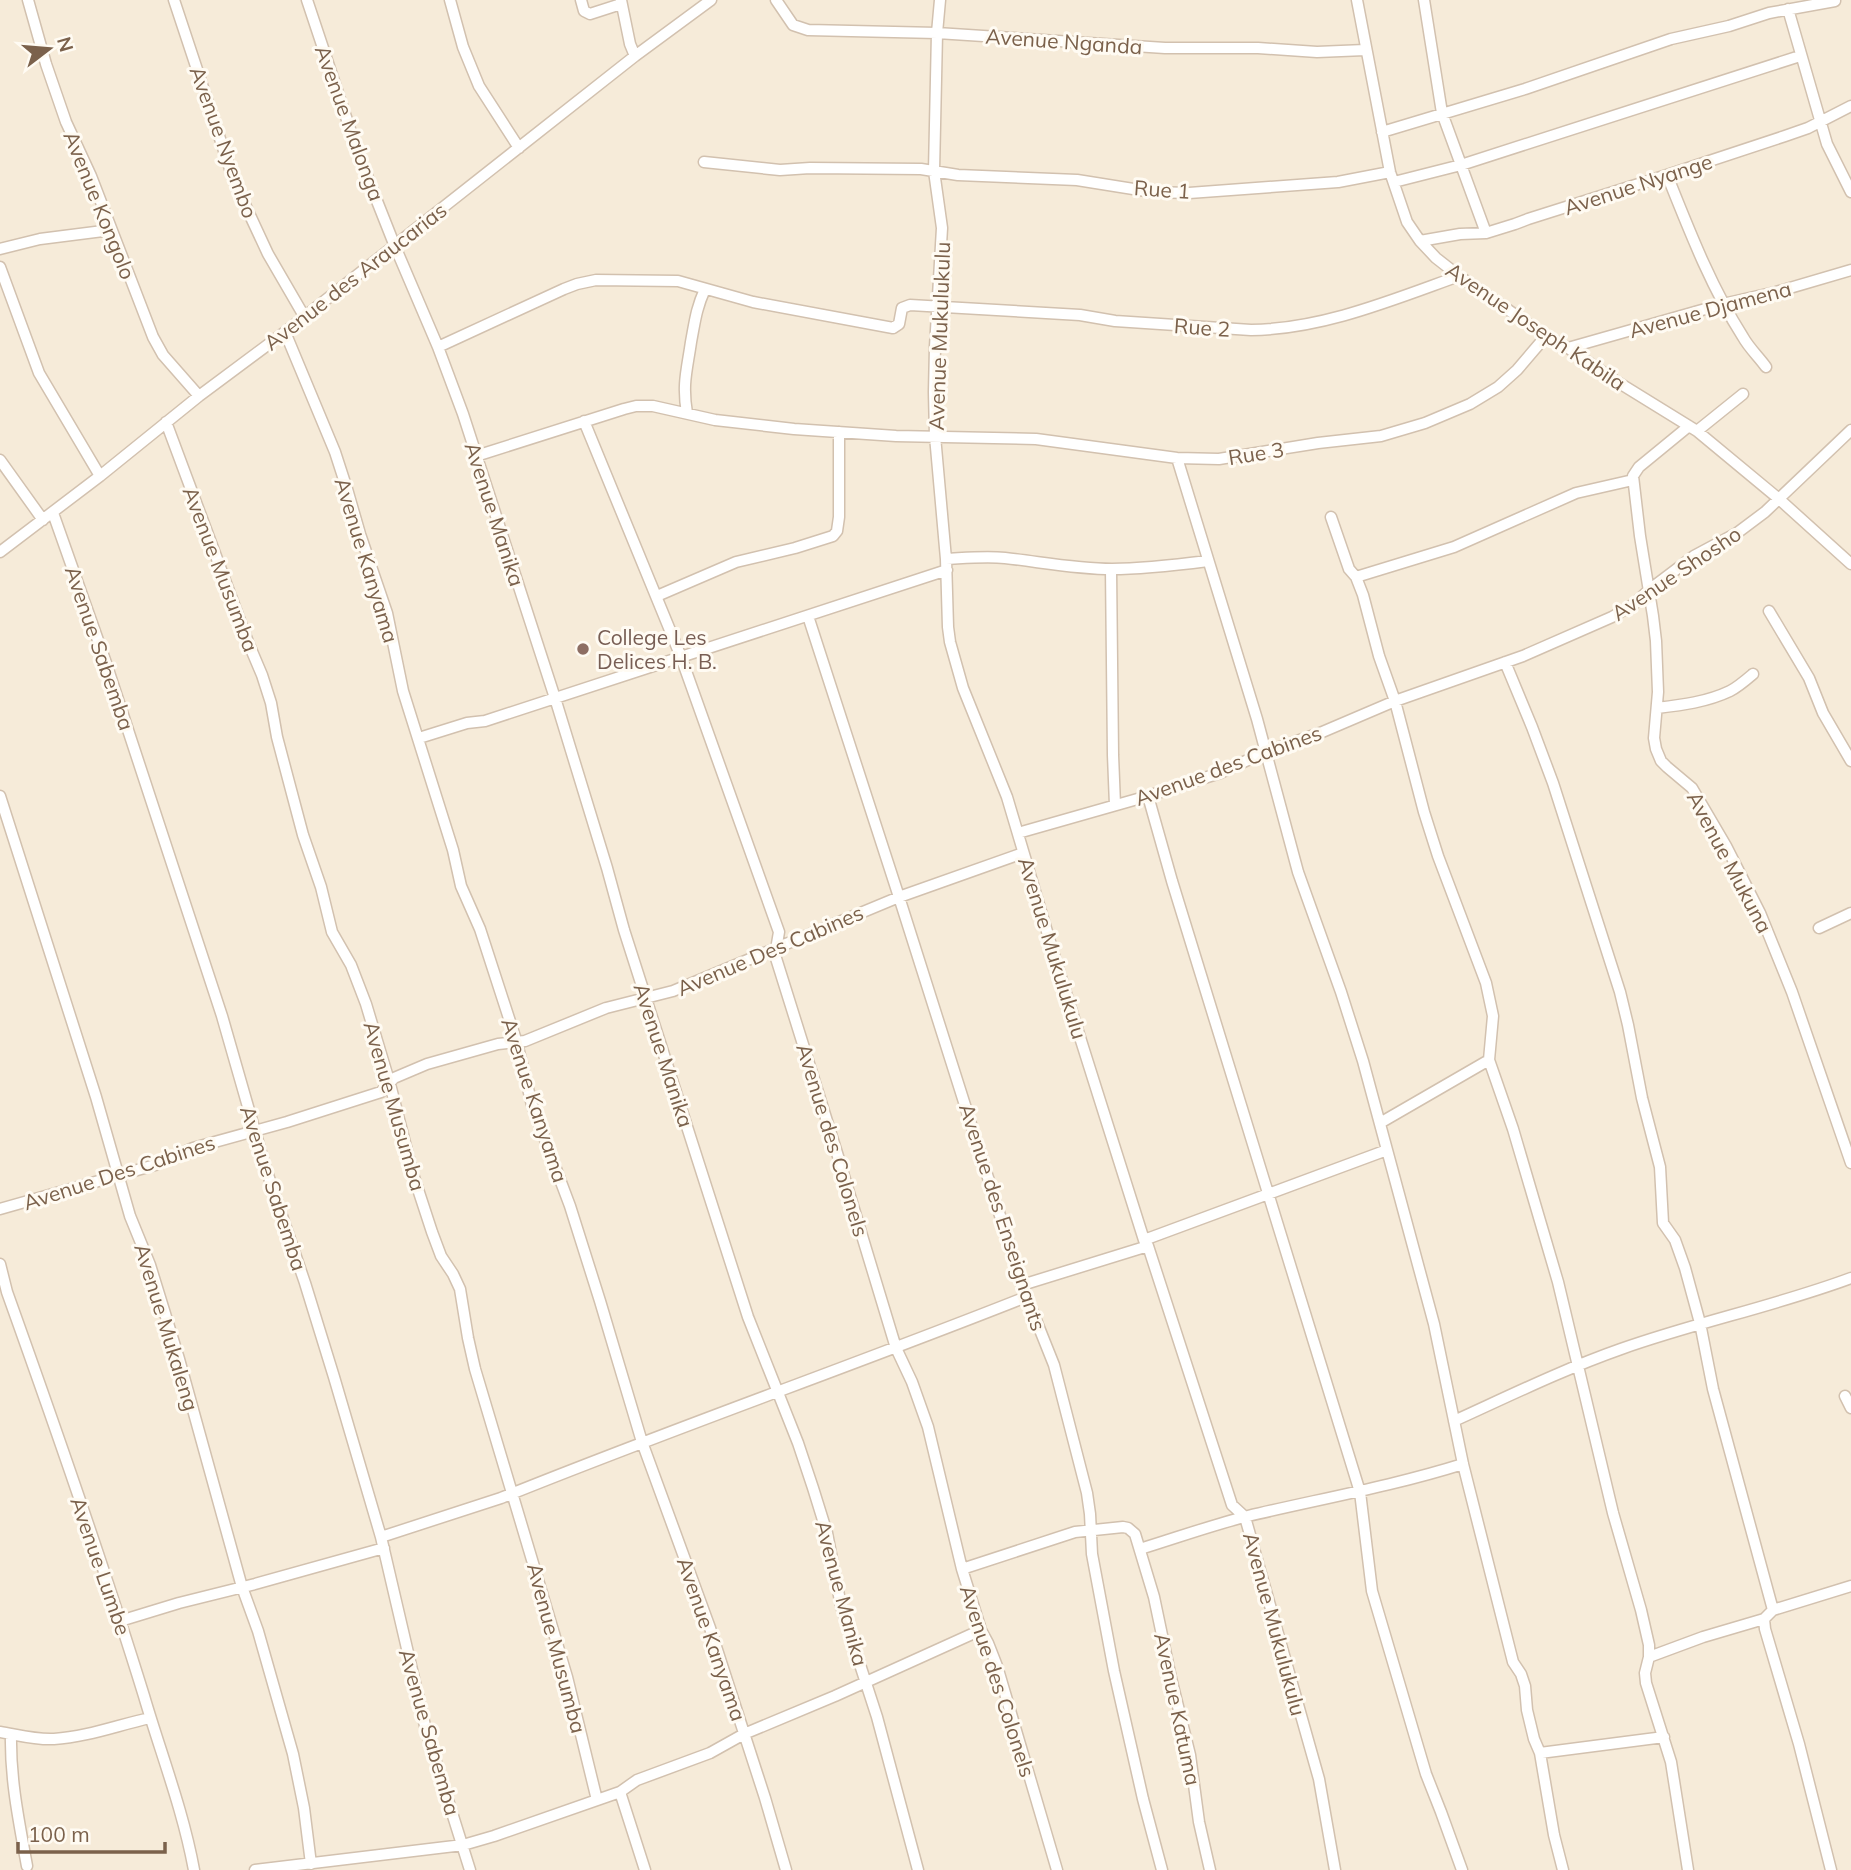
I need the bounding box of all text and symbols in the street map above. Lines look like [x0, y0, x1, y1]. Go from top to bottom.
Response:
north arrow [14, 14, 84, 84]
street label: Avenue Nganda [985, 23, 1143, 59]
text: N [52, 34, 79, 55]
street label: Avenue Malonga [310, 42, 390, 204]
street label: Avenue Nyembo [184, 62, 264, 222]
street label: Avenue Kongolo [58, 127, 142, 283]
street label: Avenue Nyange [1561, 148, 1715, 220]
street label: Rue 1 [1133, 174, 1191, 204]
street label: Avenue des Araucarias [258, 197, 452, 355]
street label: Avenue Mukulukulu [923, 241, 955, 431]
street label: Avenue Joseph Kabila [1441, 256, 1631, 396]
street label: Avenue Djamena [1626, 275, 1794, 343]
street label: Rue 2 [1173, 312, 1231, 342]
street label: Rue 3 [1226, 436, 1286, 470]
street label: Avenue Manika [459, 439, 531, 589]
street label: Avenue Kanyama [330, 474, 404, 646]
street label: Avenue Musumba [178, 483, 264, 655]
street label: Avenue Shosho [1606, 520, 1746, 626]
street label: Avenue Sabemba [60, 562, 140, 734]
place label: College Les Delices H. B. [597, 624, 717, 674]
marker: College Les Delices H. B. [575, 641, 591, 657]
street label: Avenue des Cabines [1131, 719, 1325, 811]
street label: Avenue Mukuna [1682, 787, 1778, 937]
street label: Avenue Mukulukulu [1013, 854, 1093, 1042]
street label: Avenue Des Cabines [673, 899, 867, 1001]
street label: Avenue Manika [628, 980, 700, 1130]
street label: Avenue Kanyama [496, 1015, 574, 1185]
street label: Avenue Musumba [358, 1018, 432, 1194]
street label: Avenue des Colonels [791, 1040, 875, 1240]
street label: Avenue des Enseignants [954, 1100, 1052, 1334]
street label: Avenue Sabemba [235, 1102, 313, 1274]
street label: Avenue Des Cabines [20, 1129, 218, 1215]
street label: Avenue Mukaleng [129, 1240, 205, 1414]
street label: Avenue Lumbe [65, 1493, 137, 1639]
street label: Avenue Manika [810, 1517, 874, 1669]
street label: Avenue Mukulukulu [1238, 1529, 1312, 1719]
street label: Avenue Kanyama [672, 1554, 752, 1724]
street label: Avenue Musumba [522, 1560, 592, 1736]
street label: Avenue des Colonels [955, 1582, 1041, 1780]
street label: Avenue Katuma [1149, 1630, 1207, 1788]
street label: Avenue Sabemba [394, 1646, 466, 1818]
scale bar [18, 1811, 164, 1855]
text: 100 m [28, 1821, 90, 1847]

